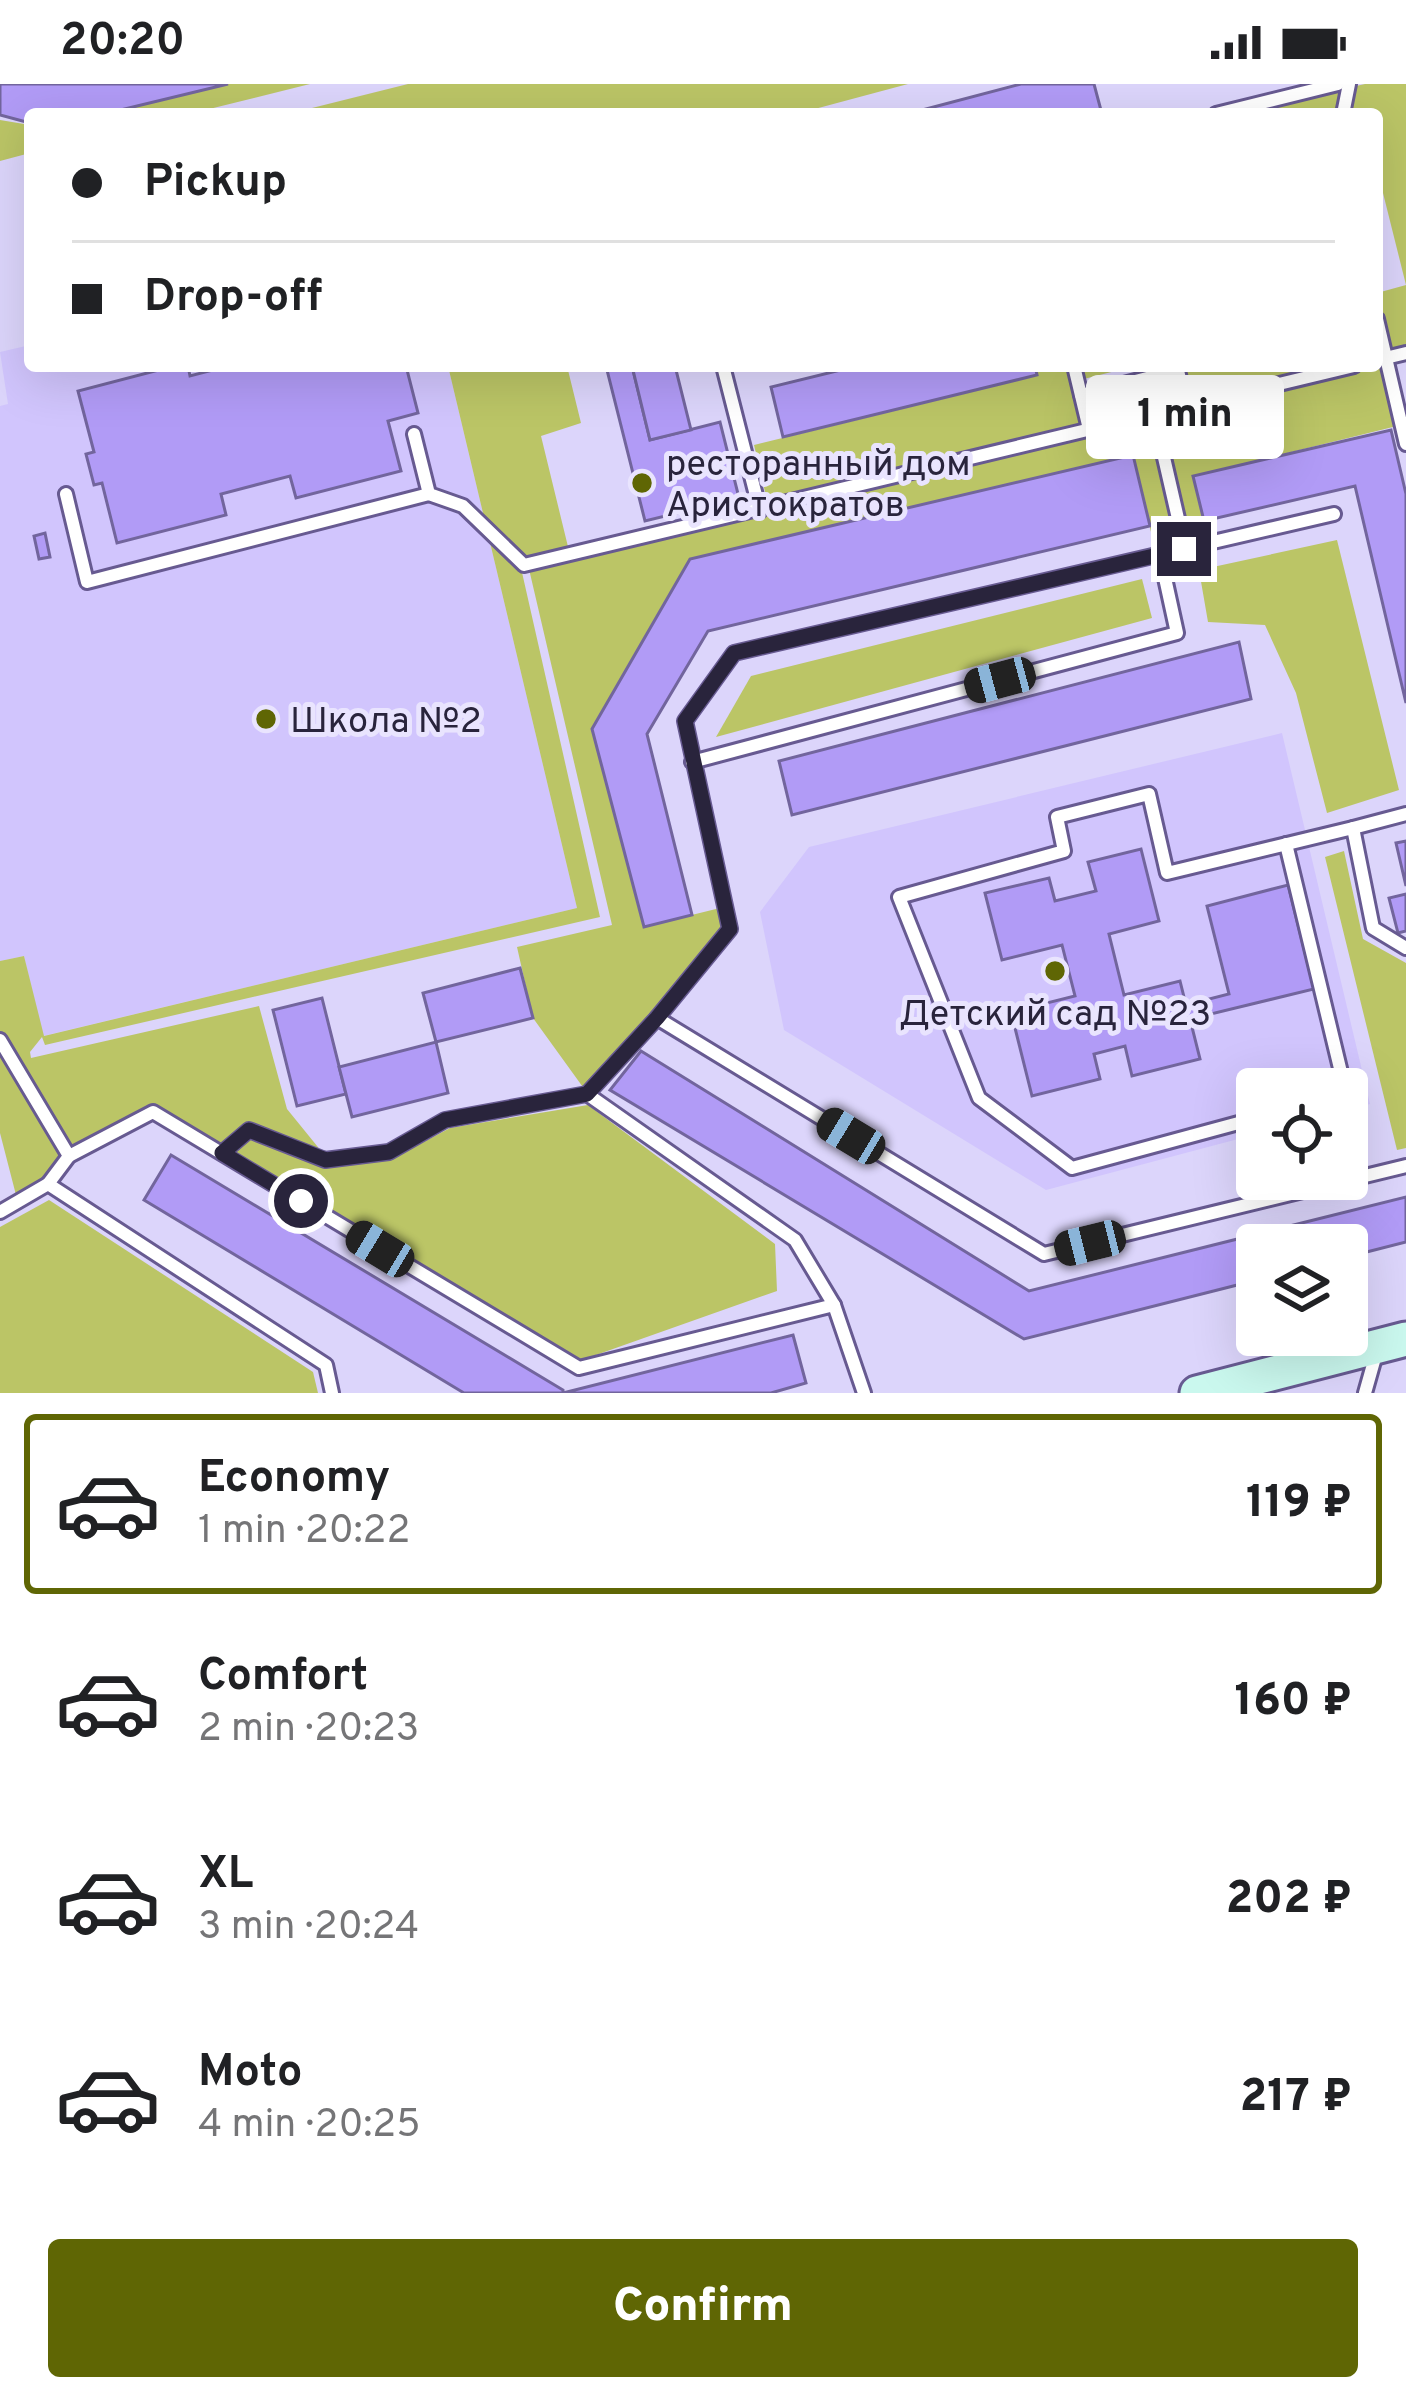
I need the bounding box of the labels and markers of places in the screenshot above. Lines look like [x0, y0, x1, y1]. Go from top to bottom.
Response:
place label: ресторанный дом Аристократов [666, 443, 971, 530]
marker: ресторанный дом Аристократов [629, 470, 655, 496]
place label: Школа №2 [290, 700, 482, 746]
marker: Школа №2 [253, 706, 279, 732]
marker: Детский сад №23 [1042, 958, 1068, 984]
place label: Детский сад №23 [899, 993, 1211, 1039]

